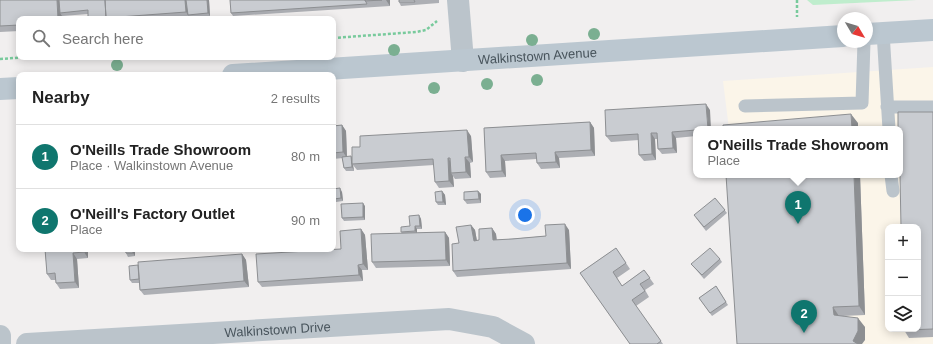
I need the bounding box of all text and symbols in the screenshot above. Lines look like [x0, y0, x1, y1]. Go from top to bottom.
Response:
north arrow [837, 12, 873, 48]
search box [16, 16, 336, 60]
icon: search [30, 27, 52, 49]
text: Search here [62, 30, 144, 47]
street label: Walkinstown Avenue [477, 44, 597, 67]
text: Nearby [32, 88, 90, 107]
text: 2 results [271, 91, 320, 106]
popup [693, 126, 903, 178]
text: O'Neills Trade Showroom [707, 136, 889, 153]
text: O'Neills Trade Showroom [70, 141, 251, 158]
text: 1 [41, 149, 49, 164]
text: 80 m [291, 149, 320, 164]
text: Place [707, 153, 740, 168]
text: Place · Walkinstown Avenue [70, 158, 233, 173]
pin: 1 [785, 191, 811, 224]
text: O'Neill's Factory Outlet [70, 205, 235, 222]
your location [515, 205, 535, 225]
text: 2 [41, 213, 49, 228]
text: 90 m [291, 213, 320, 228]
text: Place [70, 222, 103, 237]
map controls [885, 224, 921, 332]
button: + [885, 224, 921, 260]
button: − [885, 260, 921, 296]
button: layers [885, 296, 921, 332]
pin: 2 [791, 300, 817, 333]
street label: Walkinstown Drive [224, 319, 331, 340]

